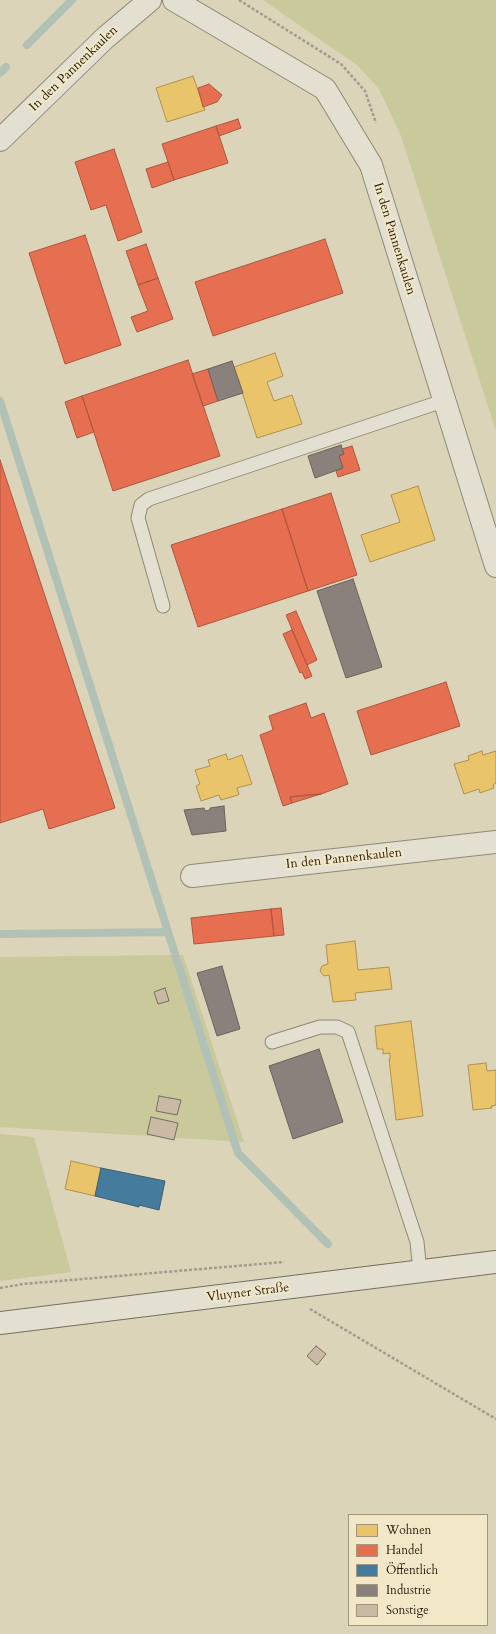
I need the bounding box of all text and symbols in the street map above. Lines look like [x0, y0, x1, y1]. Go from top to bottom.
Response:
street label: In den Pannenkaulen [27, 23, 121, 115]
street label: In den Pannenkaulen [369, 181, 419, 297]
street label: In den Pannenkaulen [285, 845, 403, 873]
street label: Vluyner Straße [206, 1280, 290, 1306]
legend [348, 1514, 488, 1626]
text: Wohnen [386, 1522, 431, 1538]
text: Handel [386, 1542, 423, 1558]
text: Öffentlich [386, 1562, 438, 1578]
text: Industrie [386, 1582, 431, 1598]
text: Sonstige [386, 1602, 429, 1618]

